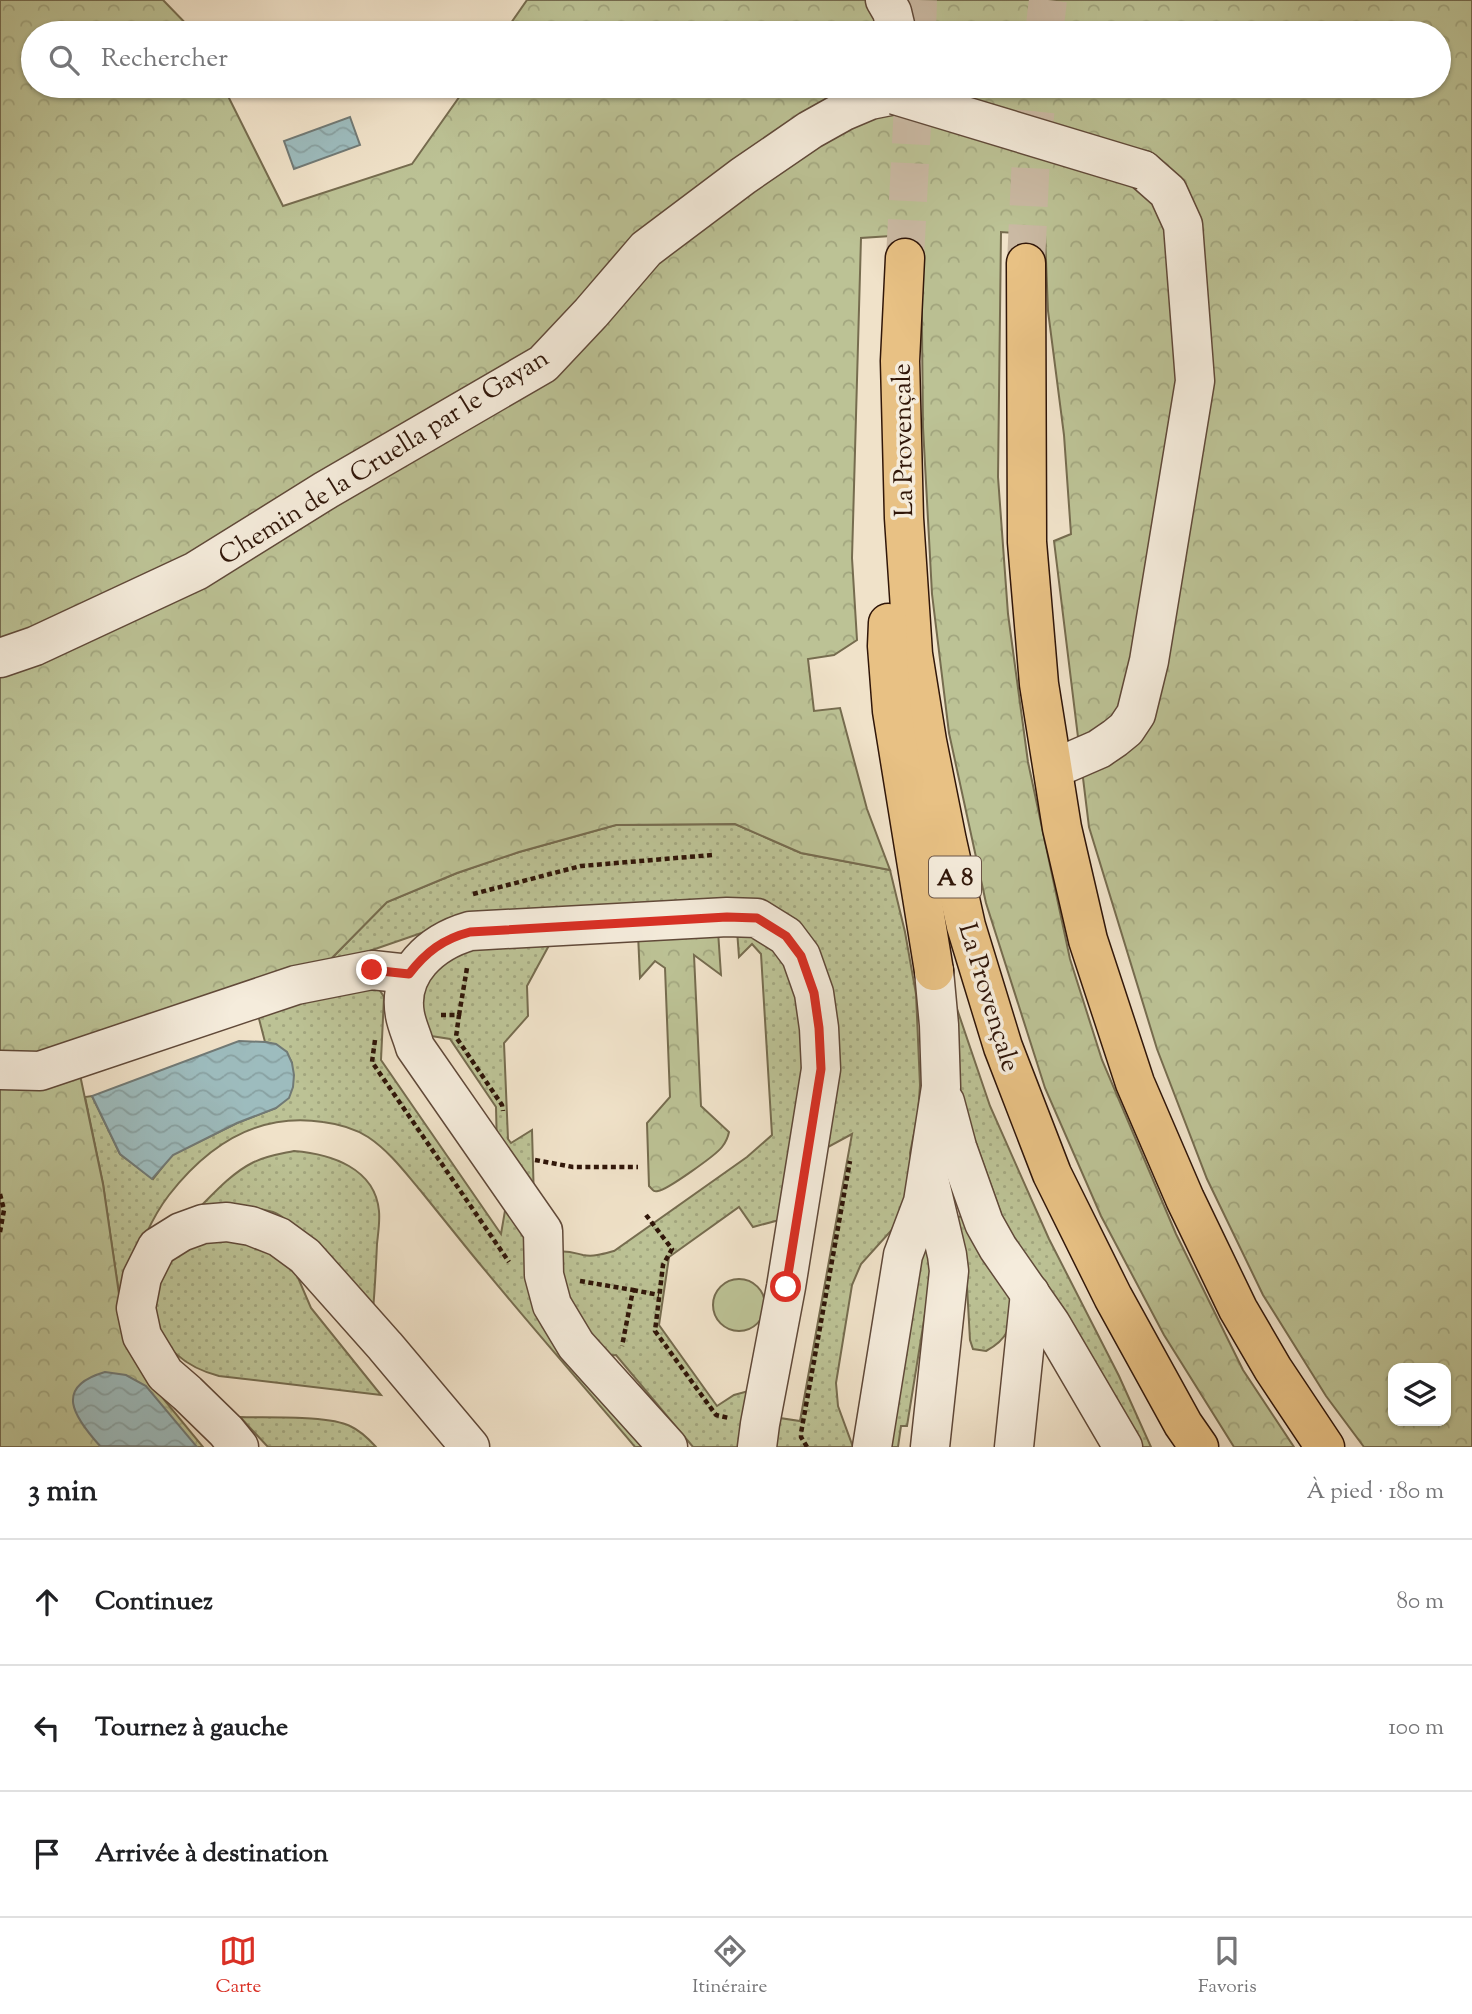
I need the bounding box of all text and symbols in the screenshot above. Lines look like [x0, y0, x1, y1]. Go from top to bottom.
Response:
search box [21, 21, 1451, 98]
icon: search [45, 41, 83, 79]
text: Rechercher [101, 41, 228, 78]
street label: Chemin de la Cruella par le Gayan [212, 341, 557, 575]
street label: La Provençale [885, 363, 924, 517]
road number: A 8 [929, 856, 981, 898]
street label: La Provençale [947, 919, 1028, 1077]
route end [356, 954, 387, 985]
route start [770, 1271, 801, 1302]
map controls [1388, 1363, 1451, 1426]
button: layers [1388, 1363, 1451, 1426]
text: 3 min [28, 1471, 98, 1514]
text: À pied · 180 m [1307, 1476, 1444, 1509]
icon: ahead [28, 1583, 66, 1621]
text: Continuez [95, 1584, 213, 1621]
text: 80 m [1396, 1586, 1444, 1619]
icon: left [28, 1709, 66, 1747]
text: Tournez à gauche [95, 1710, 288, 1747]
text: 100 m [1388, 1712, 1444, 1745]
icon: arrive [28, 1835, 66, 1873]
text: Arrivée à destination [95, 1836, 328, 1873]
tab: Carte [215, 1932, 261, 2001]
tab: Itinéraire [692, 1932, 767, 2001]
tab: Favoris [1198, 1932, 1257, 2001]

